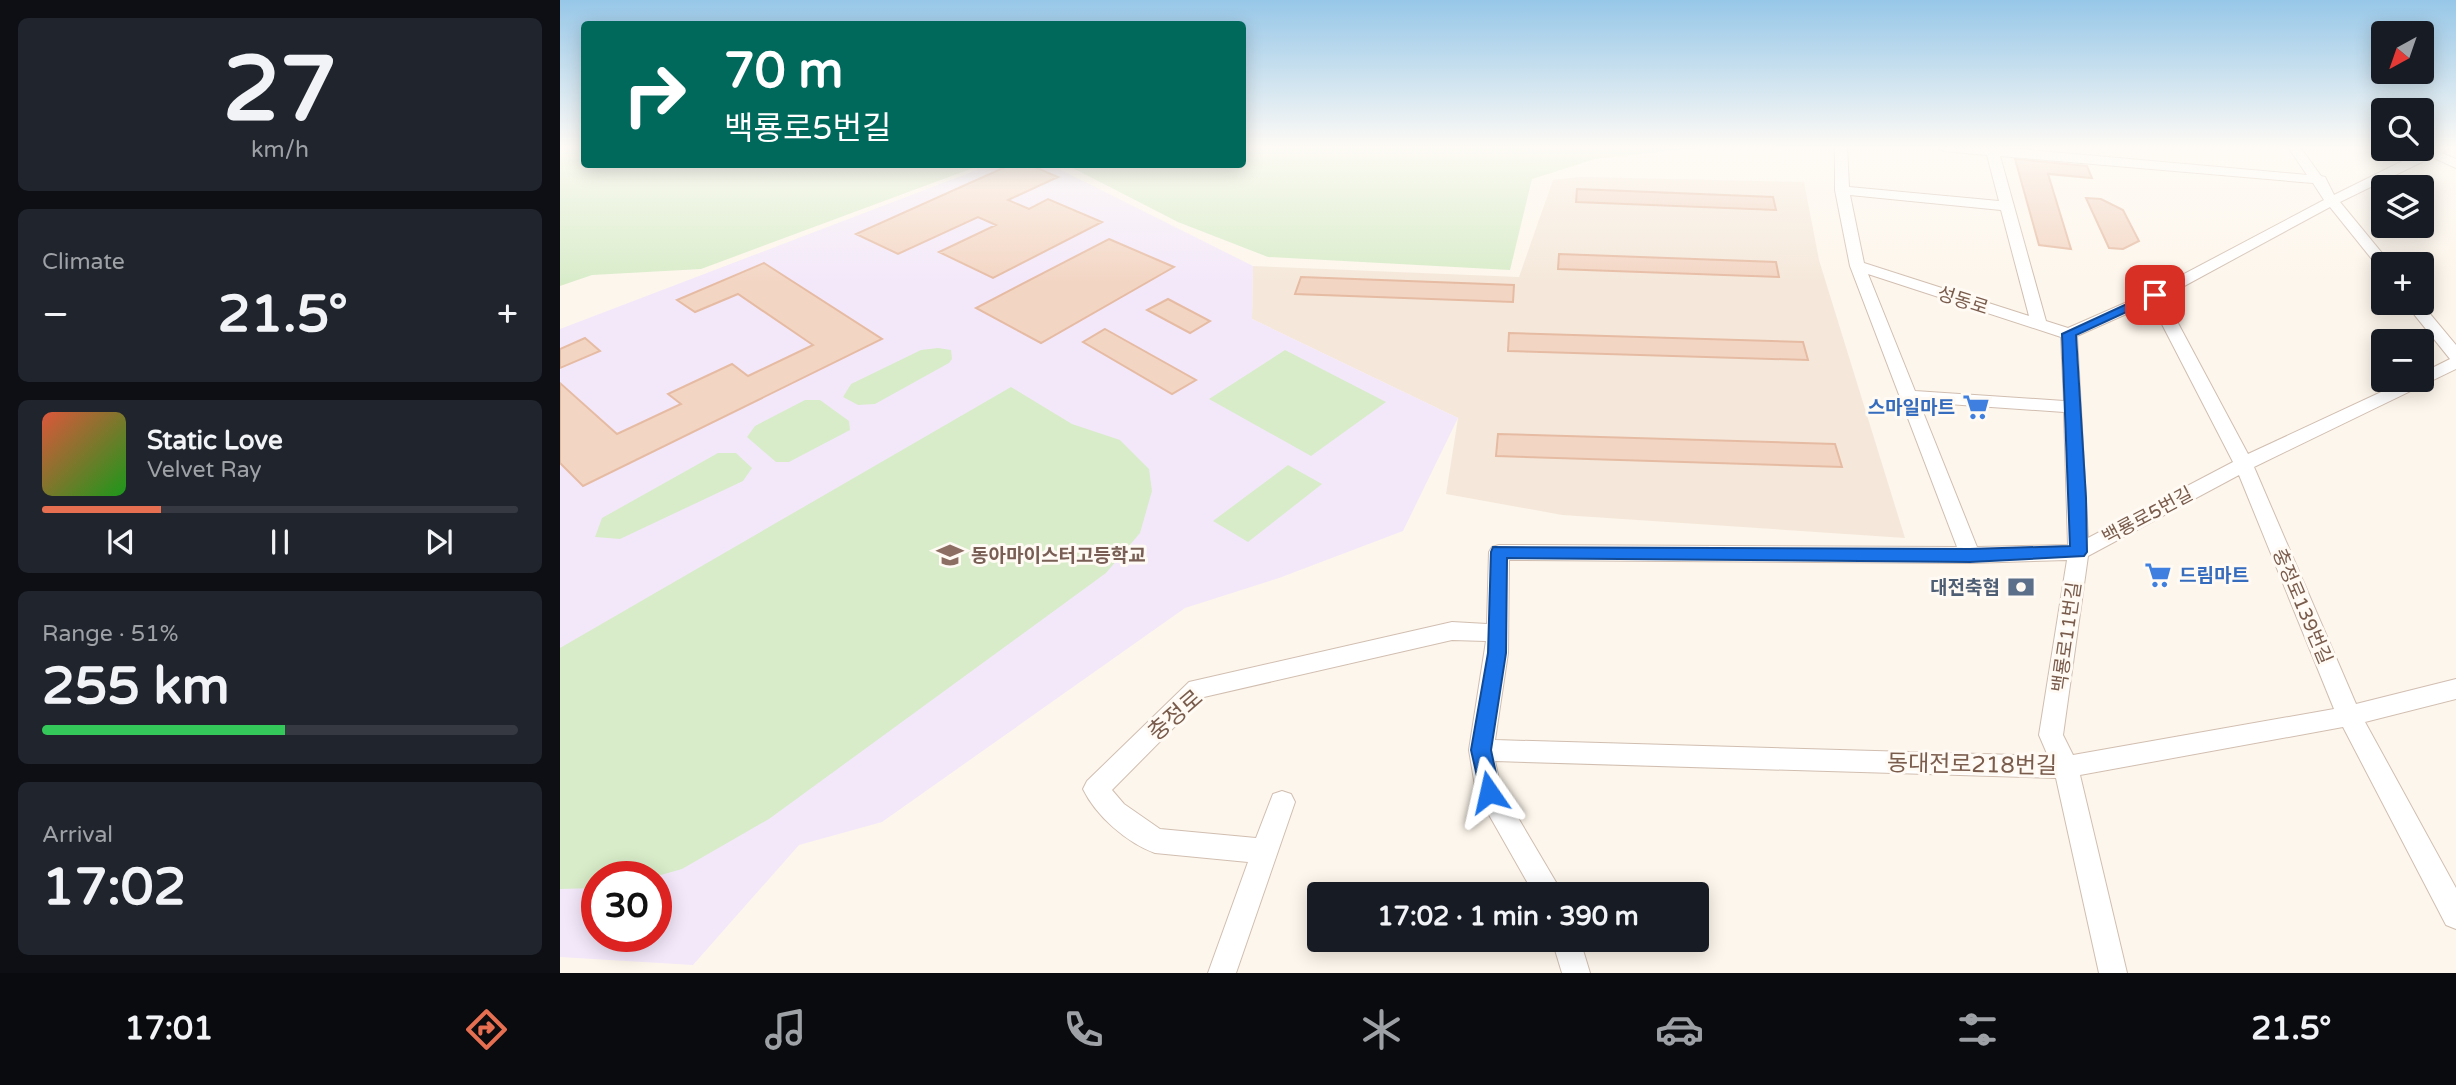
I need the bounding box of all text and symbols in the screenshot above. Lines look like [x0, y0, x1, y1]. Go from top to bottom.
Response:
north arrow [2371, 21, 2434, 84]
map controls [2371, 21, 2434, 392]
text: 27 [223, 35, 337, 145]
text: 70 m [724, 42, 843, 101]
icon: right [609, 49, 700, 140]
button: search [2371, 98, 2434, 161]
text: 백룡로5번길 [724, 110, 891, 148]
text: km/h [251, 136, 309, 164]
button: layers [2371, 175, 2434, 238]
text: Climate [42, 248, 125, 276]
button: + [2371, 252, 2434, 315]
pin [2125, 265, 2185, 325]
icon: arrive [2136, 276, 2174, 314]
street label: 성동로 [1934, 282, 1991, 320]
text: 21.5° [218, 283, 348, 346]
text: − [42, 292, 69, 338]
text: + [497, 292, 518, 338]
button: − [2371, 329, 2434, 392]
supermarket icon: 스마일마트 [1961, 392, 1991, 422]
place label: 스마일마트 [1868, 397, 1955, 419]
text: Static Love [147, 425, 283, 456]
text: Velvet Ray [147, 456, 262, 484]
street label: 백룡로5번길 [2098, 483, 2196, 549]
icon: previous [102, 523, 140, 561]
icon: pause [261, 523, 299, 561]
icon: next [420, 523, 458, 561]
school or university icon: 동아마이스터고등학교 [935, 540, 965, 570]
place label: 동아마이스터고등학교 [971, 545, 1146, 567]
street label: 충정로139번길 [2268, 545, 2336, 667]
supermarket icon: 드림마트 [2143, 560, 2173, 590]
place label: 드림마트 [2179, 565, 2249, 587]
bank icon: 대전축협 [2006, 572, 2036, 602]
place label: 대전축협 [1930, 577, 2000, 599]
street label: 백룡로11번길 [2048, 581, 2086, 694]
text: Range · 51% [42, 620, 178, 648]
text: 255 km [42, 655, 230, 718]
street label: 충정로 [1143, 684, 1209, 747]
street label: 동대전로218번길 [1887, 750, 2057, 780]
position arrow [1452, 755, 1526, 829]
text: Arrival [42, 821, 113, 849]
text: 17:02 [42, 856, 186, 919]
speed limit sign: 30 [581, 861, 672, 952]
text: 17:02 · 1 min · 390 m [1377, 901, 1639, 932]
icon: directions [462, 1005, 511, 1054]
icon: music [761, 1005, 810, 1054]
icon: phone [1059, 1005, 1108, 1054]
icon: climate [1357, 1005, 1406, 1054]
icon: car [1655, 1005, 1704, 1054]
icon: filters [1953, 1005, 2002, 1054]
text: 17:01 [125, 1010, 213, 1048]
text: 21.5° [2251, 1010, 2331, 1048]

